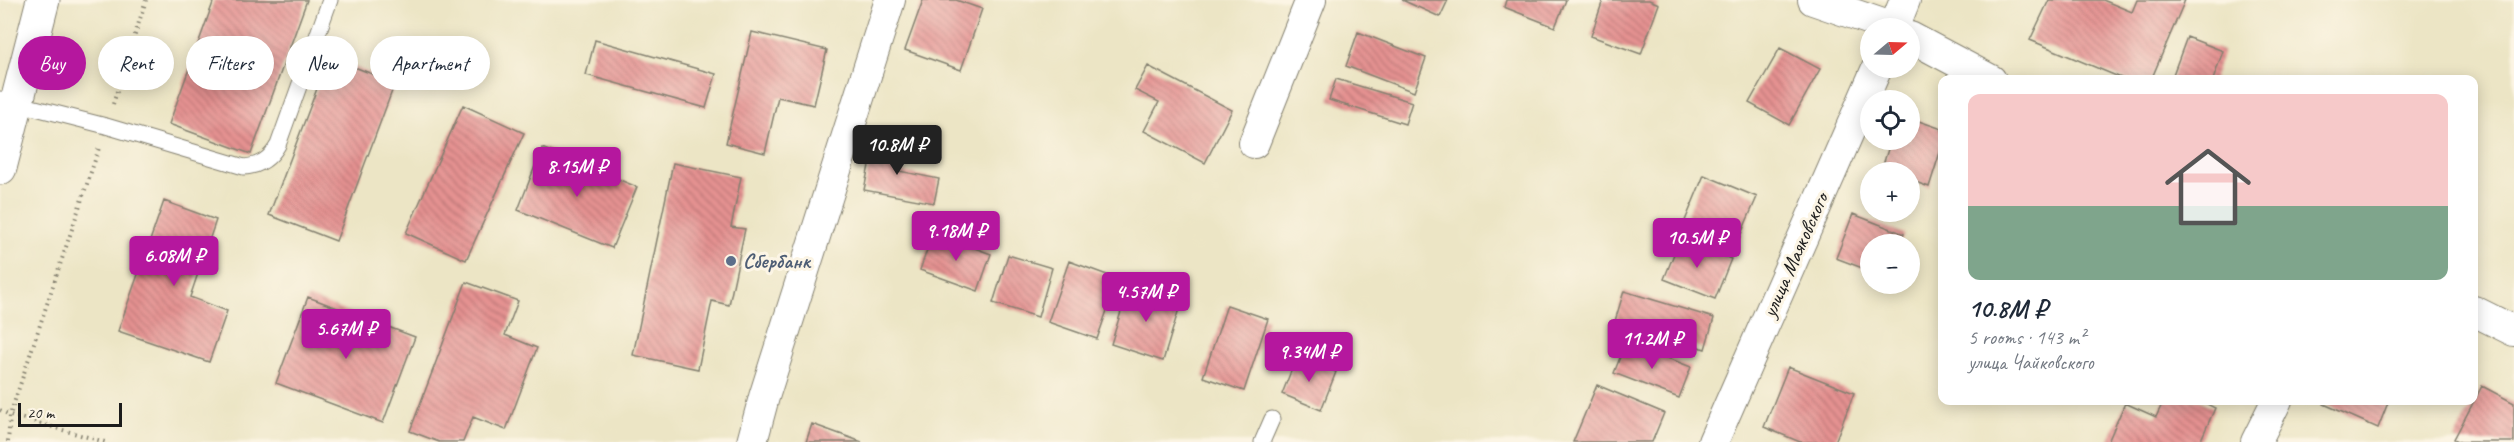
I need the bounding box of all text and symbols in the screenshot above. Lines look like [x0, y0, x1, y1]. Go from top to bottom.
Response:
north arrow [1860, 18, 1920, 78]
map controls [1860, 18, 1920, 294]
chip: Buy [18, 36, 86, 90]
chip: Rent [98, 36, 174, 90]
chip: Filters [186, 36, 274, 90]
chip: New [286, 36, 358, 90]
chip: Apartment [370, 36, 490, 90]
button: locate [1860, 90, 1920, 150]
pin: 10.8M ₽ [842, 125, 952, 176]
text: 10.8M ₽ [867, 132, 927, 157]
icon: home [2154, 133, 2262, 241]
pin: 8.15M ₽ [522, 147, 632, 198]
text: 8.15M ₽ [547, 154, 607, 179]
button: + [1860, 162, 1920, 222]
street label: улица Маяковского [1755, 186, 1835, 323]
pin: 9.18M ₽ [901, 211, 1011, 262]
text: 9.18M ₽ [926, 218, 986, 243]
pin: 10.5M ₽ [1642, 218, 1752, 269]
text: 10.5M ₽ [1667, 225, 1727, 250]
button: − [1860, 234, 1920, 294]
pin: 6.08M ₽ [119, 236, 229, 287]
text: 6.08M ₽ [143, 243, 205, 268]
place label: Сбербанк [743, 248, 812, 274]
marker: Сбербанк [724, 254, 738, 268]
pin: 4.57M ₽ [1091, 272, 1201, 323]
text: 4.57M ₽ [1116, 279, 1176, 304]
text: 10.8M ₽ [1968, 292, 2047, 325]
pin: 5.67M ₽ [291, 309, 401, 360]
text: 5.67M ₽ [316, 316, 376, 341]
pin: 11.2M ₽ [1597, 319, 1707, 370]
text: 5 rooms · 143 m² [1968, 325, 2085, 350]
text: 11.2M ₽ [1622, 326, 1682, 351]
pin: 9.34M ₽ [1254, 332, 1364, 383]
text: 9.34M ₽ [1279, 339, 1339, 364]
text: улица Чайковского [1968, 350, 2094, 375]
scale bar [18, 400, 122, 428]
text: 20 m [27, 403, 54, 423]

